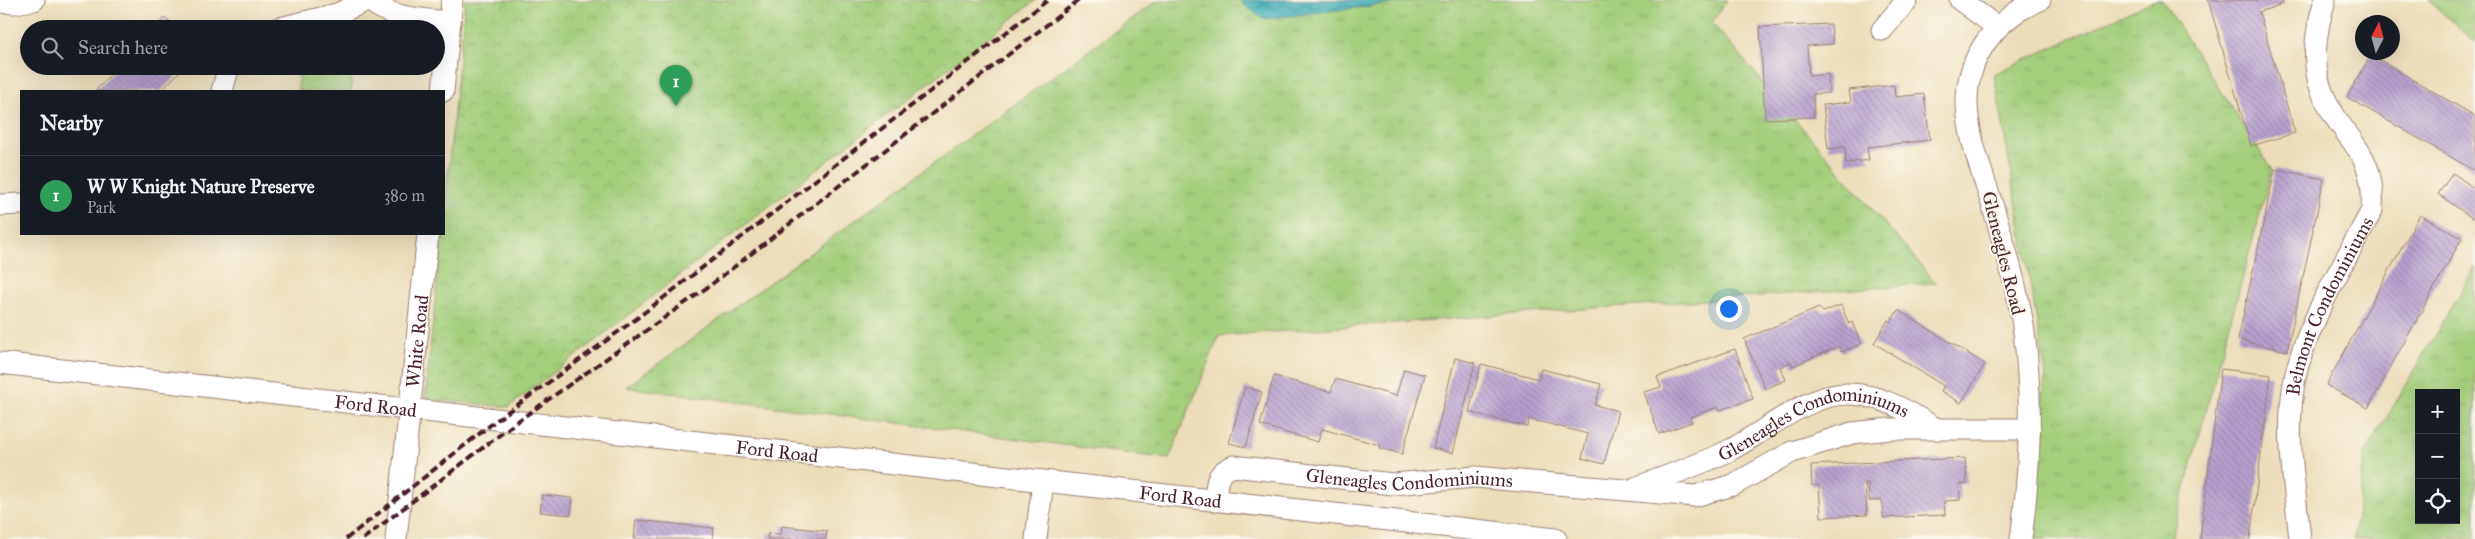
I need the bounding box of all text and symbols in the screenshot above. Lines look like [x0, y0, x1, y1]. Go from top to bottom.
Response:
north arrow [2355, 15, 2400, 60]
search box [20, 20, 445, 75]
icon: search [38, 34, 66, 62]
text: Search here [78, 36, 168, 59]
pin: 1 [660, 65, 692, 106]
text: Nearby [40, 110, 103, 136]
text: W W Knight Nature Preserve [87, 175, 315, 198]
text: 1 [53, 186, 59, 205]
text: 380 m [384, 186, 425, 205]
street label: Gleneagles Road [1976, 189, 2030, 318]
text: Park [87, 198, 116, 217]
street label: Belmont Condominiums [2281, 213, 2379, 397]
street label: White Road [401, 293, 434, 389]
your location [1716, 296, 1742, 322]
street label: Gleneagles Condominiums [1714, 383, 1913, 466]
map controls [2415, 389, 2460, 524]
button: + [2415, 389, 2460, 434]
street label: Ford Road [333, 390, 418, 422]
button: − [2415, 434, 2460, 479]
street label: Ford Road [735, 435, 820, 468]
street label: Gleneagles Condominiums [1305, 463, 1514, 496]
button: locate [2415, 479, 2460, 524]
street label: Ford Road [1138, 481, 1223, 513]

